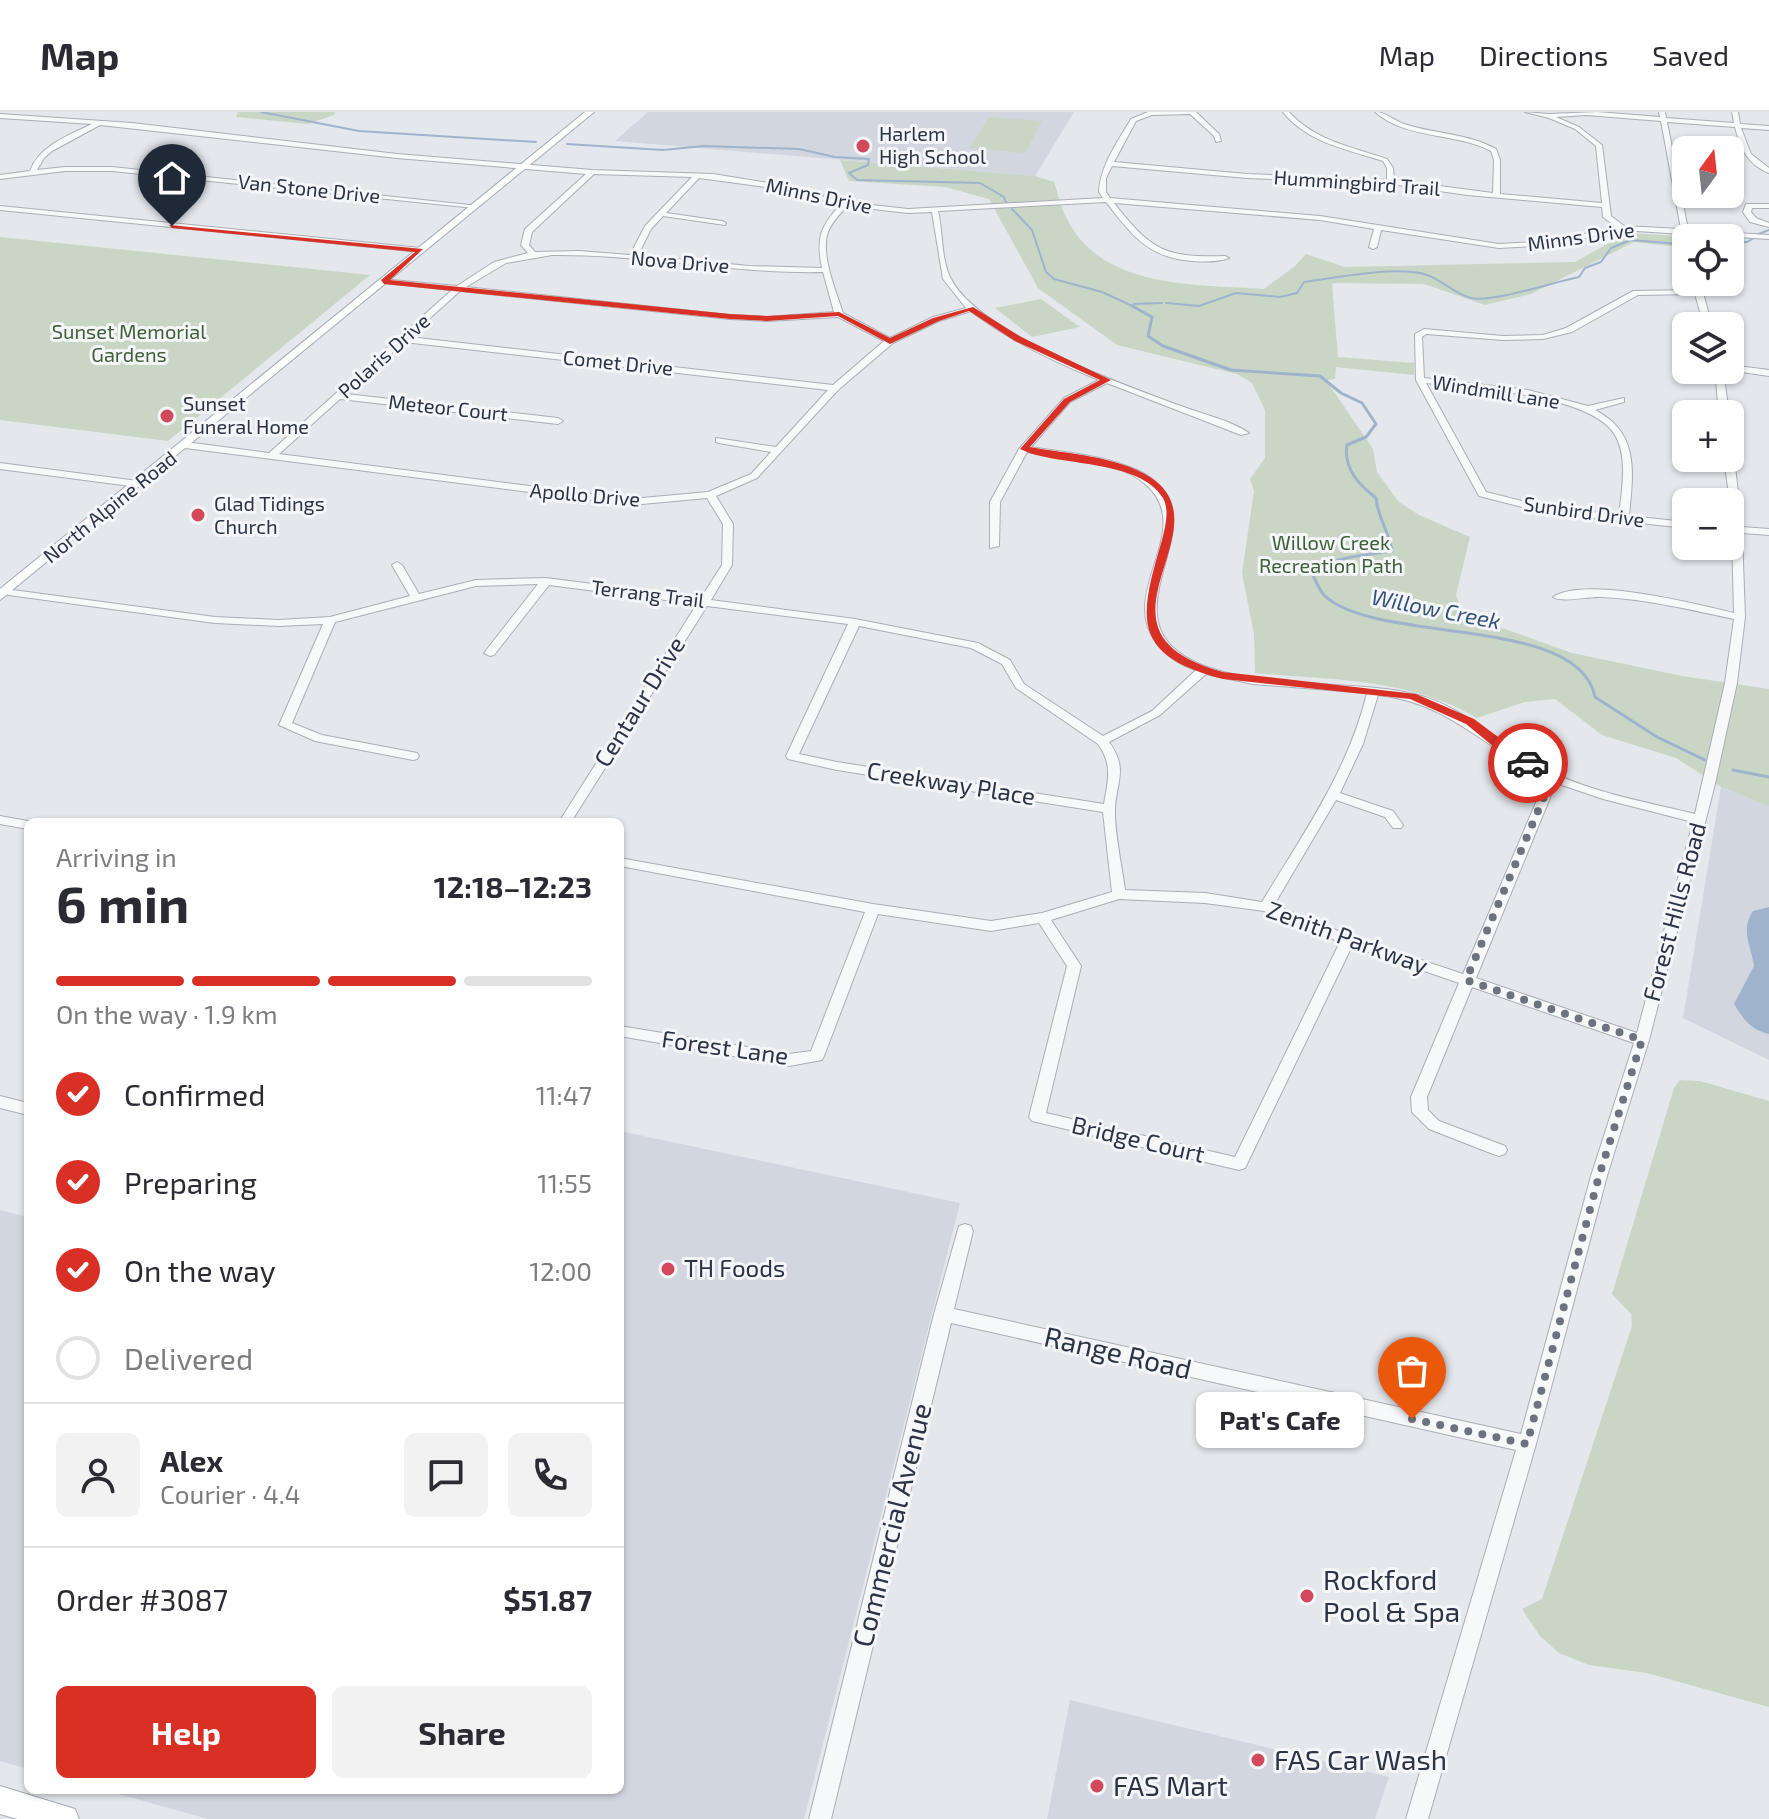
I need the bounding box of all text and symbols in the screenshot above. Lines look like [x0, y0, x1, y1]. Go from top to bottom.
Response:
text: Map [40, 32, 119, 78]
text: Map [1379, 38, 1435, 72]
text: Directions [1479, 38, 1608, 72]
text: Saved [1652, 38, 1729, 72]
place label: Harlem High School [879, 121, 986, 168]
north arrow [1672, 136, 1744, 208]
map controls [1672, 136, 1744, 560]
marker: Harlem High School [854, 137, 872, 155]
pin [138, 144, 206, 226]
icon: home [150, 156, 194, 200]
street label: Hummingbird Trail [1273, 164, 1441, 200]
street label: Van Stone Drive [237, 169, 381, 207]
street label: Minns Drive [764, 172, 874, 218]
street label: Minns Drive [1526, 217, 1636, 255]
button: locate [1672, 224, 1744, 296]
street label: Nova Drive [630, 245, 730, 277]
street label: Polaris Drive [333, 308, 434, 403]
button: layers [1672, 312, 1744, 384]
park label: Sunset Memorial Gardens [52, 319, 206, 366]
street label: Comet Drive [562, 344, 674, 380]
street label: Windmill Lane [1431, 369, 1562, 413]
street label: Meteor Court [387, 389, 509, 425]
place label: Sunset Funeral Home [183, 391, 309, 438]
button: + [1672, 400, 1744, 472]
marker: Sunset Funeral Home [158, 407, 176, 425]
street label: North Alpine Road [38, 445, 181, 567]
street label: Apollo Drive [529, 477, 641, 511]
button: − [1672, 488, 1744, 560]
place label: Glad Tidings Church [214, 491, 325, 538]
street label: Sunbird Drive [1522, 491, 1646, 531]
marker: Glad Tidings Church [189, 506, 207, 524]
park label: Willow Creek Recreation Path [1259, 530, 1403, 577]
street label: Terrang Trail [590, 574, 706, 612]
water label: Willow Creek [1369, 583, 1503, 633]
street label: Centaur Drive [587, 631, 690, 772]
courier [1488, 723, 1568, 803]
icon: car [1506, 741, 1550, 785]
street label: Creekway Place [865, 755, 1038, 810]
street label: Forest Hills Road [1636, 819, 1711, 1004]
text: Arriving in [56, 841, 177, 872]
text: 12:18–12:23 [434, 868, 592, 904]
text: 6 min [56, 871, 189, 933]
street label: Zenith Parkway [1263, 894, 1432, 979]
text: On the way · 1.9 km [56, 998, 278, 1029]
street label: Forest Lane [660, 1023, 790, 1070]
icon: check [56, 1072, 100, 1116]
text: Confirmed [124, 1076, 265, 1112]
text: 11:47 [536, 1079, 592, 1110]
street label: Bridge Court [1069, 1109, 1208, 1168]
icon: check [56, 1160, 100, 1204]
text: Preparing [124, 1164, 257, 1200]
text: 11:55 [537, 1167, 592, 1198]
icon: check [56, 1248, 100, 1292]
text: On the way [124, 1252, 276, 1288]
place label: TH Foods [684, 1253, 785, 1282]
text: 12:00 [530, 1255, 592, 1286]
marker: TH Foods [659, 1260, 677, 1278]
street label: Range Road [1041, 1319, 1195, 1385]
pin [1378, 1337, 1446, 1419]
text: Delivered [124, 1340, 253, 1376]
icon: bag [1390, 1349, 1434, 1393]
callout: Pat's Cafe [1196, 1391, 1364, 1447]
street label: Commercial Avenue [844, 1399, 938, 1650]
text: Pat's Cafe [1219, 1404, 1341, 1435]
button: person [56, 1433, 140, 1517]
button: chat [404, 1433, 488, 1517]
button: phone [508, 1433, 592, 1517]
text: Alex [160, 1442, 223, 1478]
text: Courier · 4.4 [160, 1478, 301, 1509]
place label: Rockford Pool & Spa [1323, 1562, 1460, 1628]
text: Order #3087 [56, 1581, 228, 1617]
text: $51.87 [503, 1581, 592, 1617]
marker: Rockford Pool & Spa [1298, 1587, 1316, 1605]
button: Help [56, 1686, 316, 1778]
button: Share [332, 1686, 592, 1778]
place label: FAS Car Wash [1274, 1742, 1447, 1776]
marker: FAS Car Wash [1249, 1751, 1267, 1769]
place label: FAS Mart [1113, 1768, 1228, 1802]
marker: FAS Mart [1088, 1777, 1106, 1795]

